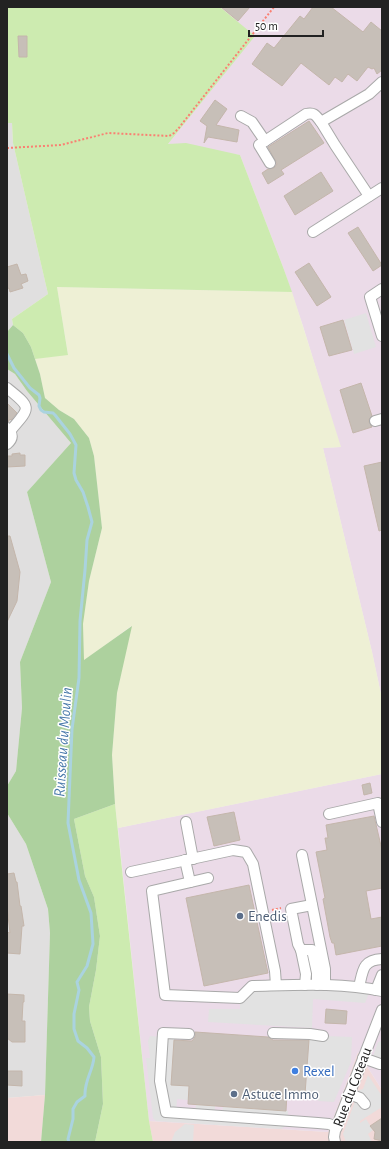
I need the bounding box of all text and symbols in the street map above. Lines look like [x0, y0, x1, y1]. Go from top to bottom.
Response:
scale bar [249, 12, 323, 38]
text: 50 m [255, 20, 278, 32]
water label: Ruisseau du Moulin [51, 687, 75, 797]
place label: Enedis [248, 909, 287, 924]
marker: Enedis [235, 911, 245, 921]
street label: Rue du Coteau [330, 1045, 375, 1129]
place label: Rexel [303, 1064, 335, 1079]
marker: Rexel [290, 1066, 300, 1076]
place label: Astuce Immo [242, 1087, 319, 1102]
marker: Astuce Immo [229, 1089, 239, 1099]

